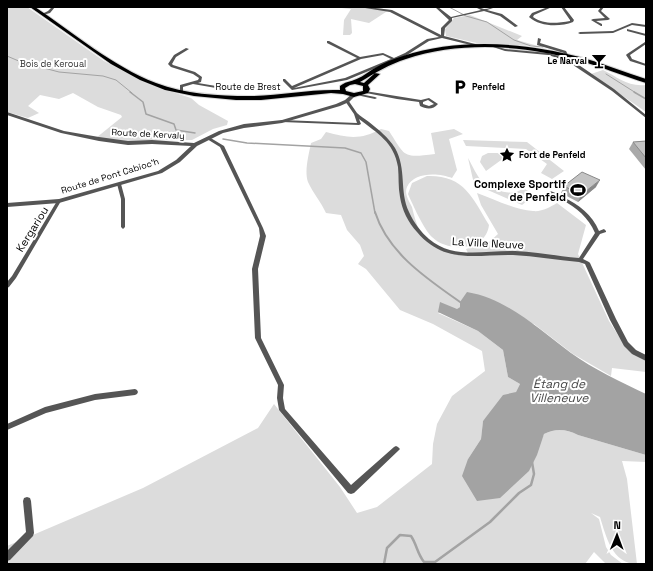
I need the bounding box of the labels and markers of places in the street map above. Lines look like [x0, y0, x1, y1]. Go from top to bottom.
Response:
bar icon: Le Narval [590, 52, 608, 70]
place label: Le Narval [547, 55, 587, 67]
parking icon: Penfeld [451, 78, 469, 96]
place label: Penfeld [472, 81, 505, 93]
place icon: Fort de Penfeld [498, 146, 516, 164]
place label: Fort de Penfeld [519, 149, 586, 161]
place label: Complexe Sportif de Penfeld [474, 177, 566, 204]
sports icon: Complexe Sportif de Penfeld [569, 181, 587, 199]

